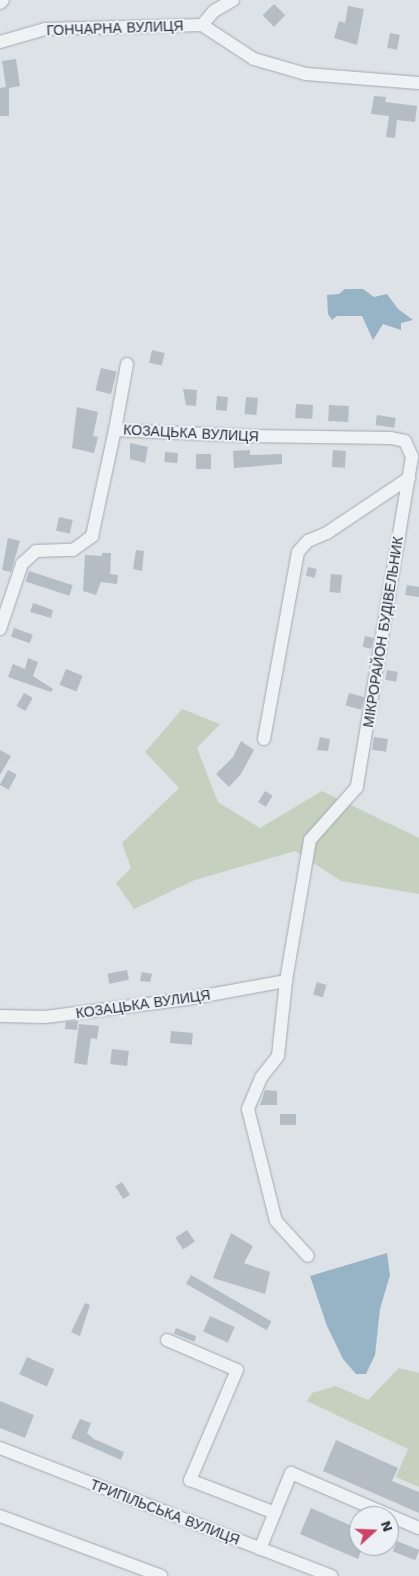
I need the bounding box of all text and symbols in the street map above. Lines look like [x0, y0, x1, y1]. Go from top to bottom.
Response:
street label: ГОНЧАРНА ВУЛИЦЯ [46, 17, 184, 39]
street label: КОЗАЦЬКА ВУЛИЦЯ [123, 421, 259, 445]
street label: МІКРОРАЙОН БУДІВЕЛЬНИК [360, 535, 406, 729]
street label: КОЗАЦЬКА ВУЛИЦЯ [75, 986, 211, 1022]
street label: ТРИПІЛЬСЬКА ВУЛИЦЯ [88, 1476, 242, 1548]
north arrow [349, 1506, 399, 1556]
text: N [378, 1519, 396, 1534]

